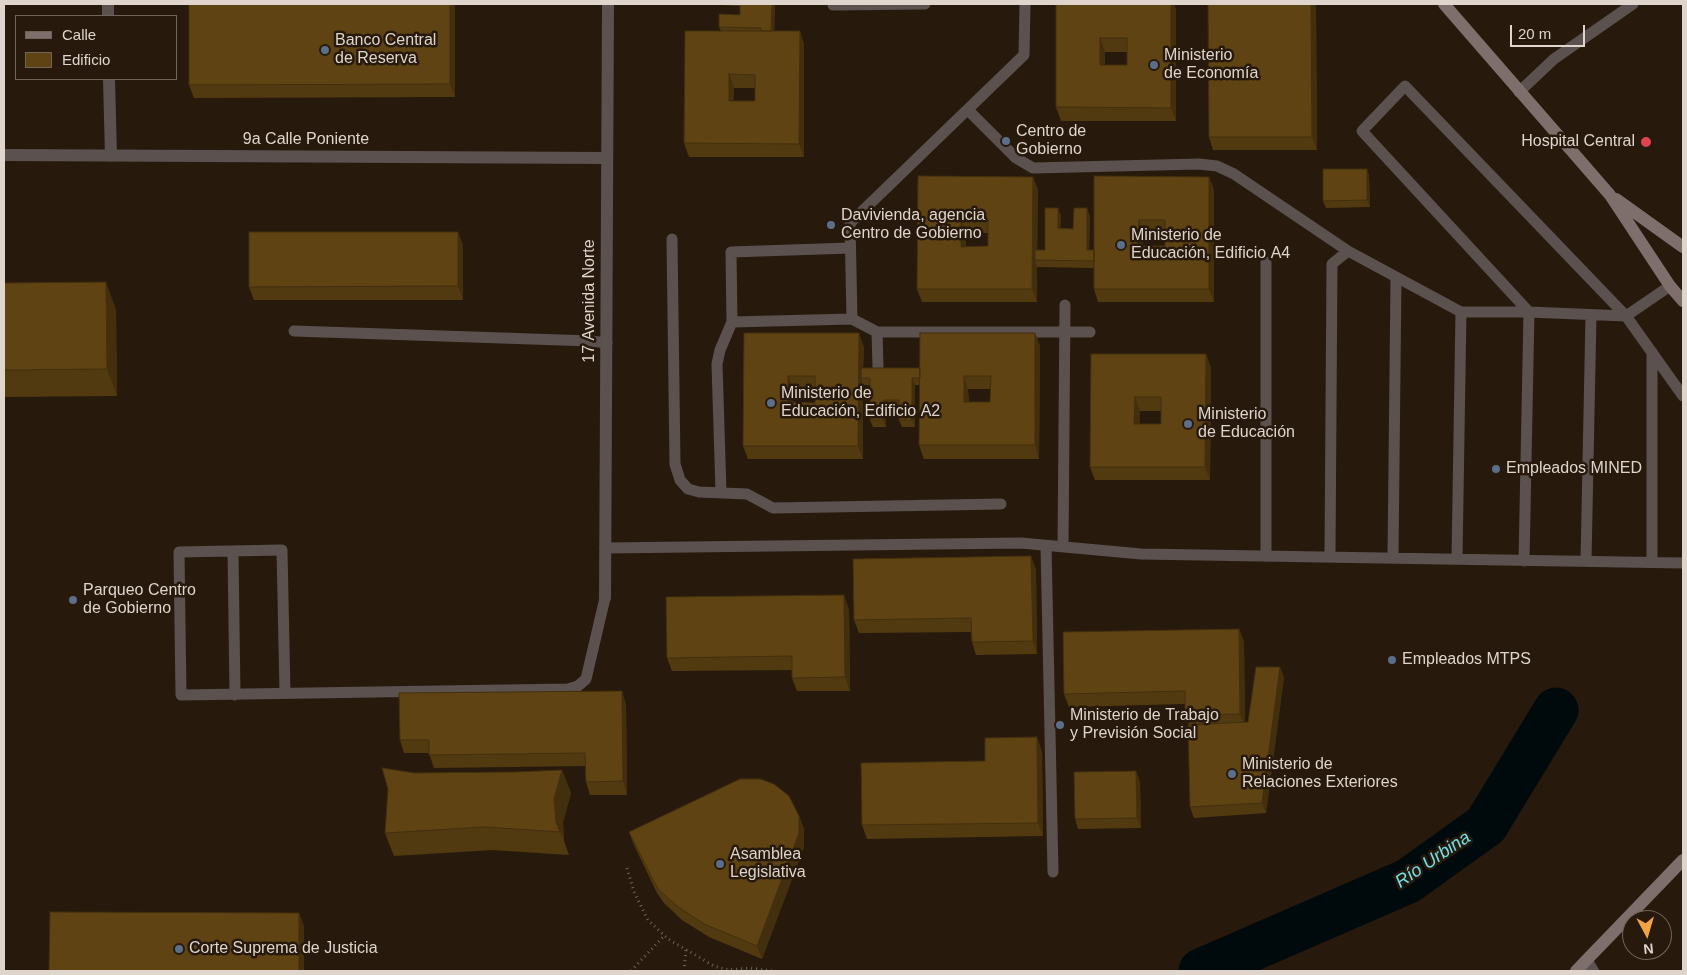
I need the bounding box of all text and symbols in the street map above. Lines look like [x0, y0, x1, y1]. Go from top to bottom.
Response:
legend [15, 15, 178, 80]
scale bar [1512, 15, 1587, 47]
text: 20 m [1518, 25, 1551, 42]
text: Calle [62, 26, 96, 43]
place label: Banco Central de Reserva [335, 31, 436, 69]
marker: Banco Central de Reserva [319, 44, 331, 56]
place label: Ministerio de Economía [1164, 46, 1258, 84]
text: Edificio [62, 51, 110, 68]
marker: Ministerio de Economía [1148, 59, 1160, 71]
place label: Centro de Gobierno [1016, 122, 1086, 160]
street label: 9a Calle Poniente [243, 130, 369, 150]
place label: Hospital Central [1521, 132, 1635, 152]
marker: Centro de Gobierno [1000, 135, 1012, 147]
marker: Hospital Central [1639, 135, 1653, 149]
place label: Davivienda, agencia Centro de Gobierno [841, 206, 985, 244]
marker: Davivienda, agencia Centro de Gobierno [825, 219, 837, 231]
place label: Ministerio de Educación, Edificio A4 [1131, 226, 1290, 264]
street label: 17 Avenida Norte [580, 239, 600, 363]
marker: Ministerio de Educación, Edificio A4 [1115, 239, 1127, 251]
place label: Ministerio de Educación, Edificio A2 [781, 384, 940, 422]
marker: Ministerio de Educación, Edificio A2 [765, 397, 777, 409]
place label: Ministerio de Educación [1198, 405, 1295, 443]
marker: Ministerio de Educación [1182, 418, 1194, 430]
place label: Empleados MINED [1506, 459, 1642, 479]
marker: Empleados MINED [1490, 463, 1502, 475]
place label: Parqueo Centro de Gobierno [83, 581, 196, 619]
marker: Parqueo Centro de Gobierno [67, 594, 79, 606]
place label: Empleados MTPS [1402, 650, 1531, 670]
marker: Empleados MTPS [1386, 654, 1398, 666]
place label: Ministerio de Trabajo y Previsión Social [1070, 706, 1219, 744]
marker: Ministerio de Trabajo y Previsión Social [1054, 719, 1066, 731]
place label: Ministerio de Relaciones Exteriores [1242, 755, 1398, 793]
marker: Ministerio de Relaciones Exteriores [1226, 768, 1238, 780]
water label: Río Urbina [1391, 827, 1475, 893]
place label: Asamblea Legislativa [730, 845, 806, 883]
marker: Asamblea Legislativa [714, 858, 726, 870]
north arrow [1622, 910, 1672, 960]
place label: Corte Suprema de Justicia [189, 939, 378, 959]
text: N [1643, 940, 1654, 957]
marker: Corte Suprema de Justicia [173, 943, 185, 955]

